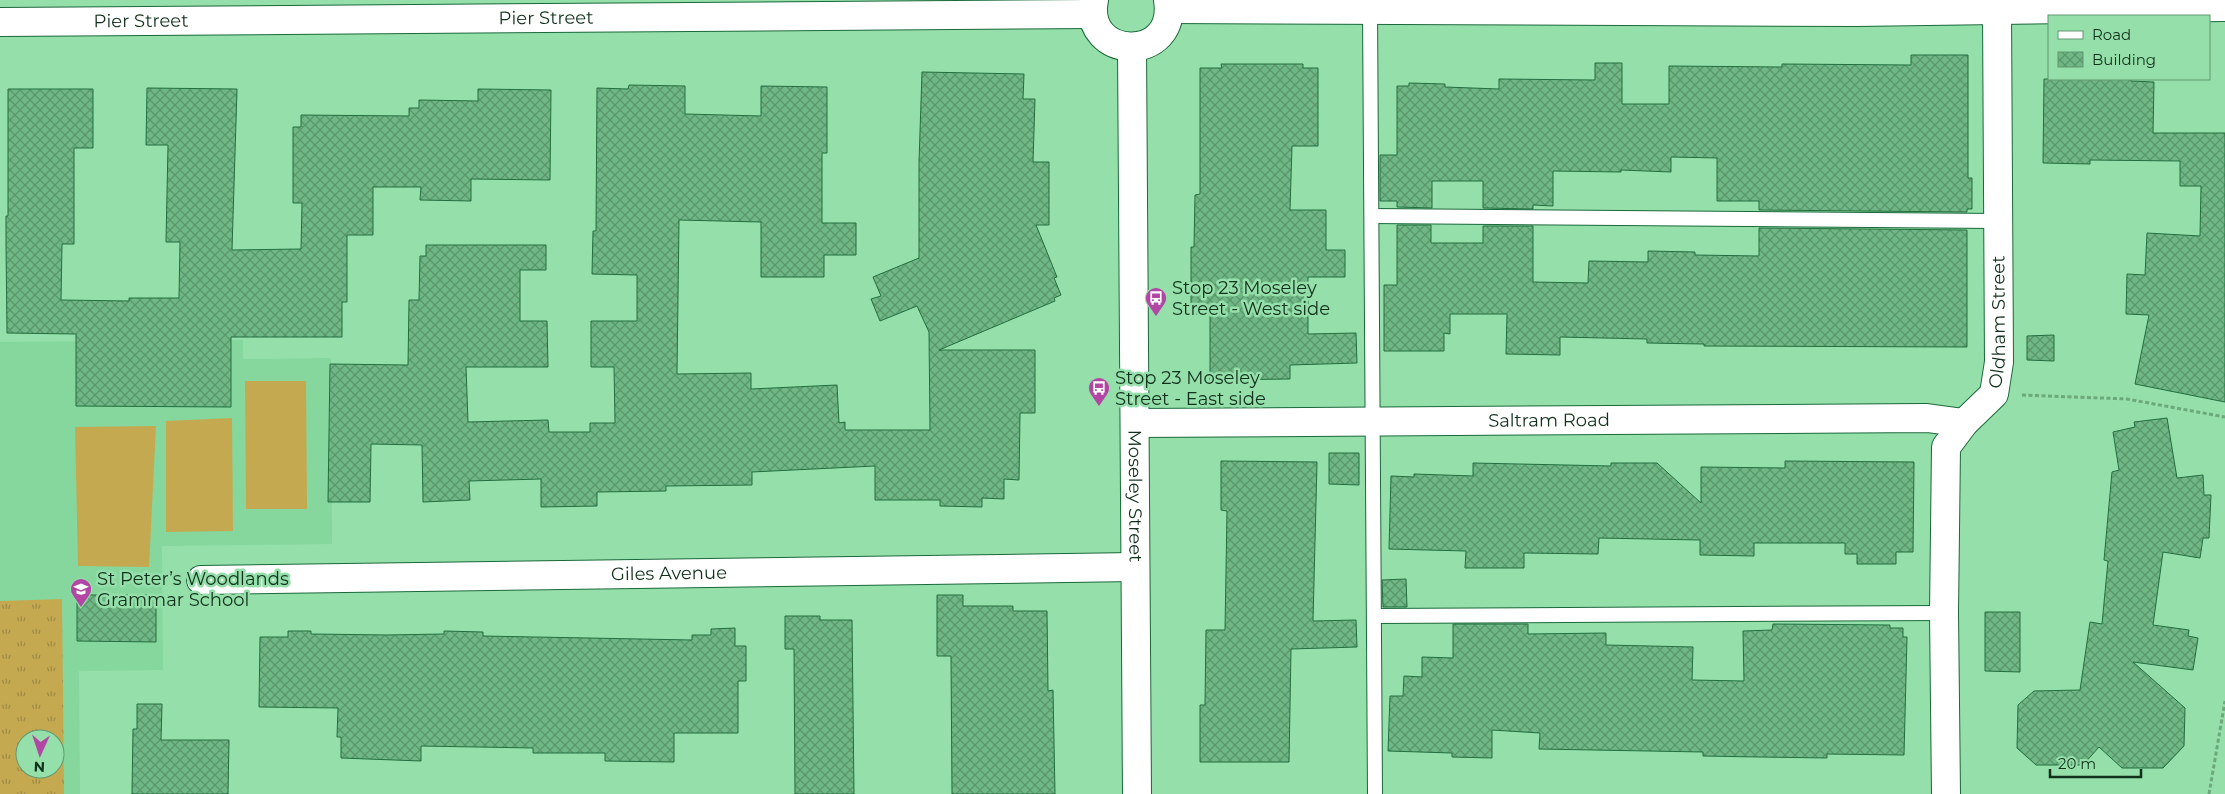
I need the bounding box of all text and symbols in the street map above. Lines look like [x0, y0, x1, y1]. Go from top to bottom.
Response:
street label: Pier Street [498, 7, 594, 29]
street label: Pier Street [93, 10, 189, 32]
legend [2048, 15, 2210, 80]
text: Road [2092, 25, 2131, 44]
text: Building [2092, 50, 2156, 69]
street label: Oldham Street [1984, 255, 2011, 390]
place label: Stop 23 Moseley Street - West side [1172, 277, 1330, 320]
bus stop icon: Stop 23 Moseley Street - West side [1144, 286, 1168, 317]
place label: Stop 23 Moseley Street - East side [1115, 367, 1266, 410]
bus stop icon: Stop 23 Moseley Street - East side [1087, 376, 1111, 407]
street label: Saltram Road [1488, 409, 1610, 432]
street label: Moseley Street [1124, 430, 1146, 562]
street label: Giles Avenue [611, 562, 727, 585]
place label: St Peter’s Woodlands Grammar School [97, 568, 289, 611]
school or university icon: St Peter’s Woodlands Grammar School [69, 577, 93, 608]
north arrow [15, 729, 65, 779]
scale bar [2050, 746, 2141, 778]
text: 20 m [2058, 754, 2096, 773]
text: N [33, 758, 45, 776]

